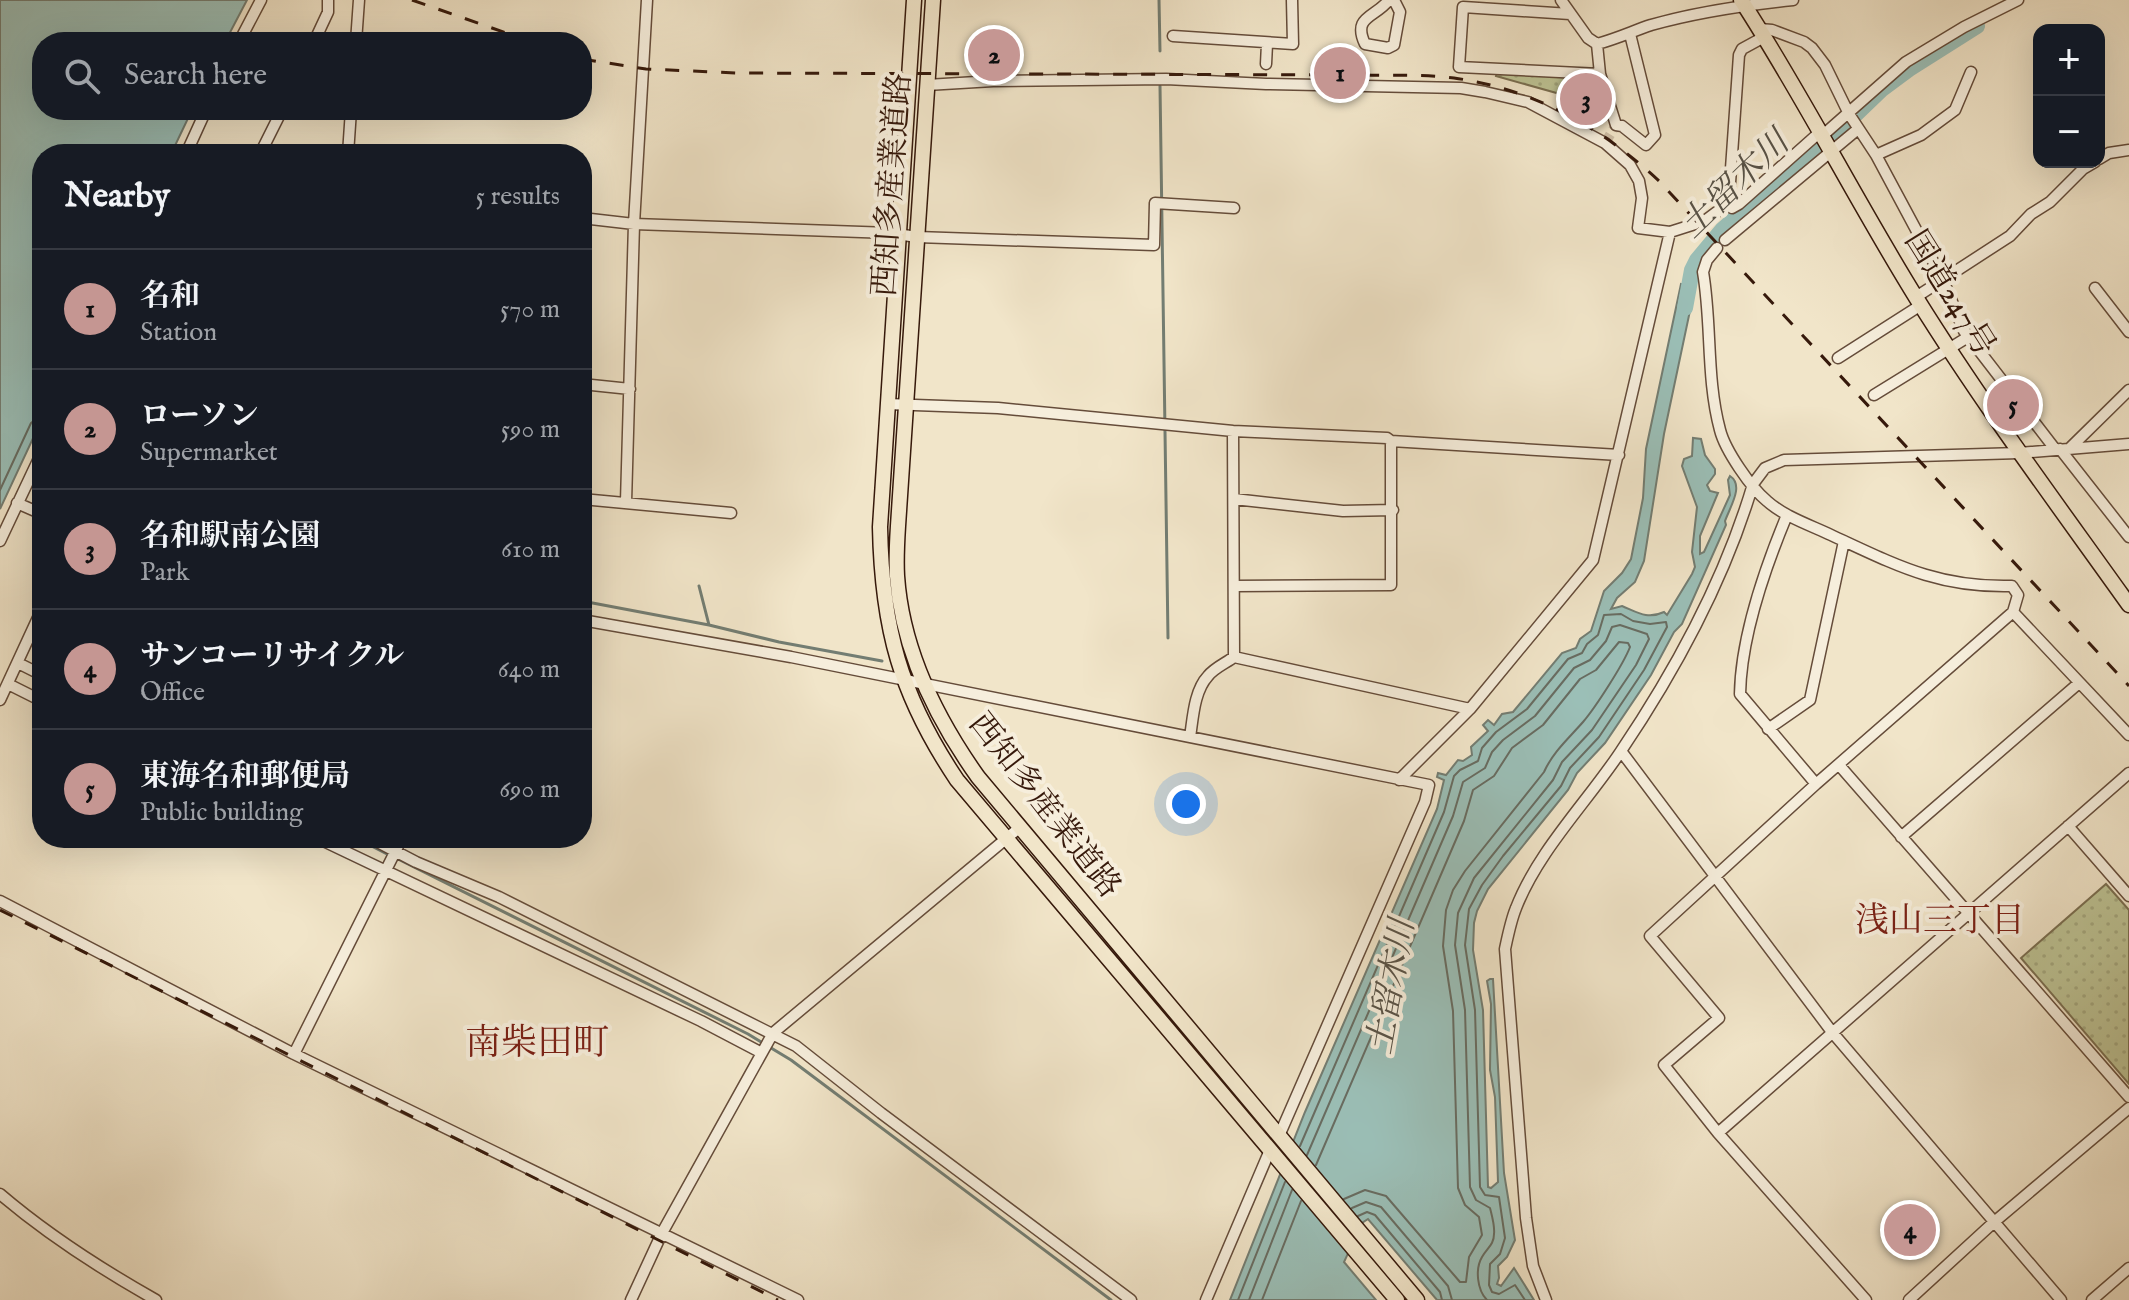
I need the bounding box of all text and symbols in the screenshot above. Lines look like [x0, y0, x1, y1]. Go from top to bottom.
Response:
map controls [2033, 24, 2105, 168]
button: + [2033, 24, 2105, 96]
pin: 2 [968, 25, 1020, 85]
search box [32, 32, 592, 120]
pin: 1 [1314, 43, 1366, 103]
icon: search [60, 54, 104, 98]
text: Search here [124, 57, 267, 95]
pin: 3 [1560, 69, 1612, 129]
street label: 西知多産業道路 [865, 72, 921, 298]
button: − [2033, 96, 2105, 168]
water label: 土留木川 [1671, 120, 1802, 248]
text: Nearby [64, 175, 170, 218]
text: 5 results [476, 180, 560, 213]
street label: 国道247号 [1894, 223, 2004, 365]
text: 名和 [140, 278, 200, 316]
text: 1 [85, 293, 95, 326]
text: 570 m [500, 293, 560, 326]
text: Station [140, 316, 217, 349]
pin: 5 [1987, 375, 2039, 435]
text: ローソン [140, 398, 259, 436]
text: 2 [84, 413, 96, 446]
text: 590 m [501, 413, 560, 446]
text: Supermarket [140, 436, 278, 469]
text: 名和駅南公園 [140, 518, 320, 556]
text: 3 [85, 533, 95, 566]
text: 610 m [501, 533, 560, 566]
text: Park [140, 556, 189, 589]
text: サンコーリサイクル [140, 638, 404, 676]
text: 4 [84, 653, 96, 686]
text: 640 m [498, 653, 560, 686]
text: Office [140, 676, 205, 709]
street label: 西知多産業道路 [959, 705, 1129, 907]
text: 東海名和郵便局 [140, 758, 350, 796]
text: 5 [85, 773, 95, 806]
text: 690 m [499, 773, 560, 806]
your location [1166, 784, 1206, 824]
text: Public building [140, 796, 303, 829]
district label: 浅山三丁目 [1855, 900, 2025, 943]
water label: 土留木川 [1359, 912, 1426, 1058]
district label: 南柴田町 [465, 1021, 609, 1067]
pin: 4 [1884, 1200, 1936, 1260]

